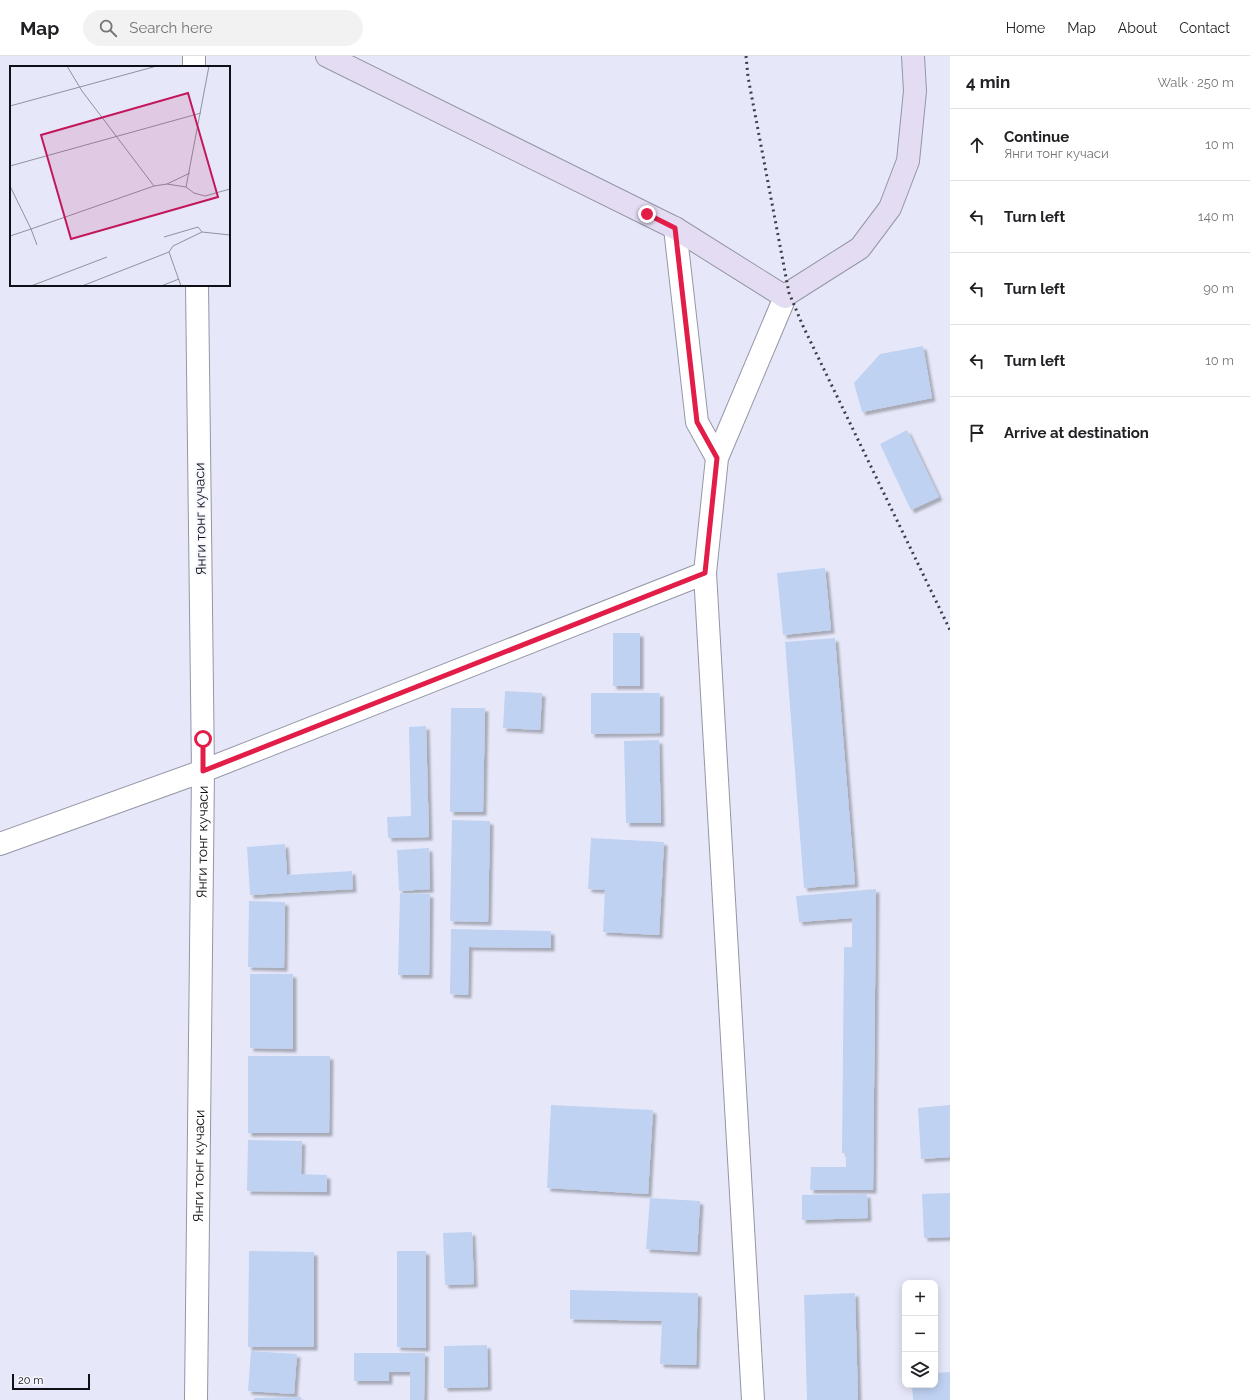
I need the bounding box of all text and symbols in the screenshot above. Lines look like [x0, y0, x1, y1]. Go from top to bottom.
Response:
search box [83, 10, 363, 46]
text: Map [20, 17, 59, 39]
icon: search [97, 17, 119, 39]
text: Search here [129, 19, 213, 37]
text: Home [1006, 20, 1045, 36]
text: Map [1067, 20, 1096, 36]
text: About [1118, 20, 1157, 36]
text: Contact [1179, 20, 1230, 36]
inset map [10, 66, 230, 286]
text: 4 min [966, 72, 1010, 92]
text: Walk · 250 m [1157, 75, 1234, 90]
text: Continue [1004, 128, 1069, 146]
icon: ahead [966, 134, 988, 156]
text: 10 m [1205, 137, 1234, 152]
text: Янги тонг кучаси [1004, 146, 1109, 161]
route end [638, 205, 656, 223]
icon: left [966, 206, 988, 228]
text: Turn left [1004, 208, 1065, 226]
text: 140 m [1198, 209, 1234, 224]
icon: left [966, 278, 988, 300]
text: Turn left [1004, 280, 1065, 298]
text: 90 m [1203, 281, 1234, 296]
icon: left [966, 350, 988, 372]
text: Turn left [1004, 352, 1065, 370]
text: 10 m [1205, 353, 1234, 368]
icon: arrive [966, 422, 988, 444]
text: Arrive at destination [1004, 424, 1149, 442]
street label: Янги тонг кучаси [191, 462, 209, 576]
route start [194, 730, 212, 748]
street label: Янги тонг кучаси [194, 786, 211, 899]
street label: Янги тонг кучаси [190, 1109, 207, 1223]
map controls [902, 1280, 938, 1388]
button: + [902, 1280, 938, 1316]
button: − [902, 1316, 938, 1352]
button: layers [902, 1352, 938, 1388]
scale bar [12, 1372, 90, 1391]
text: 20 m [18, 1374, 43, 1387]

